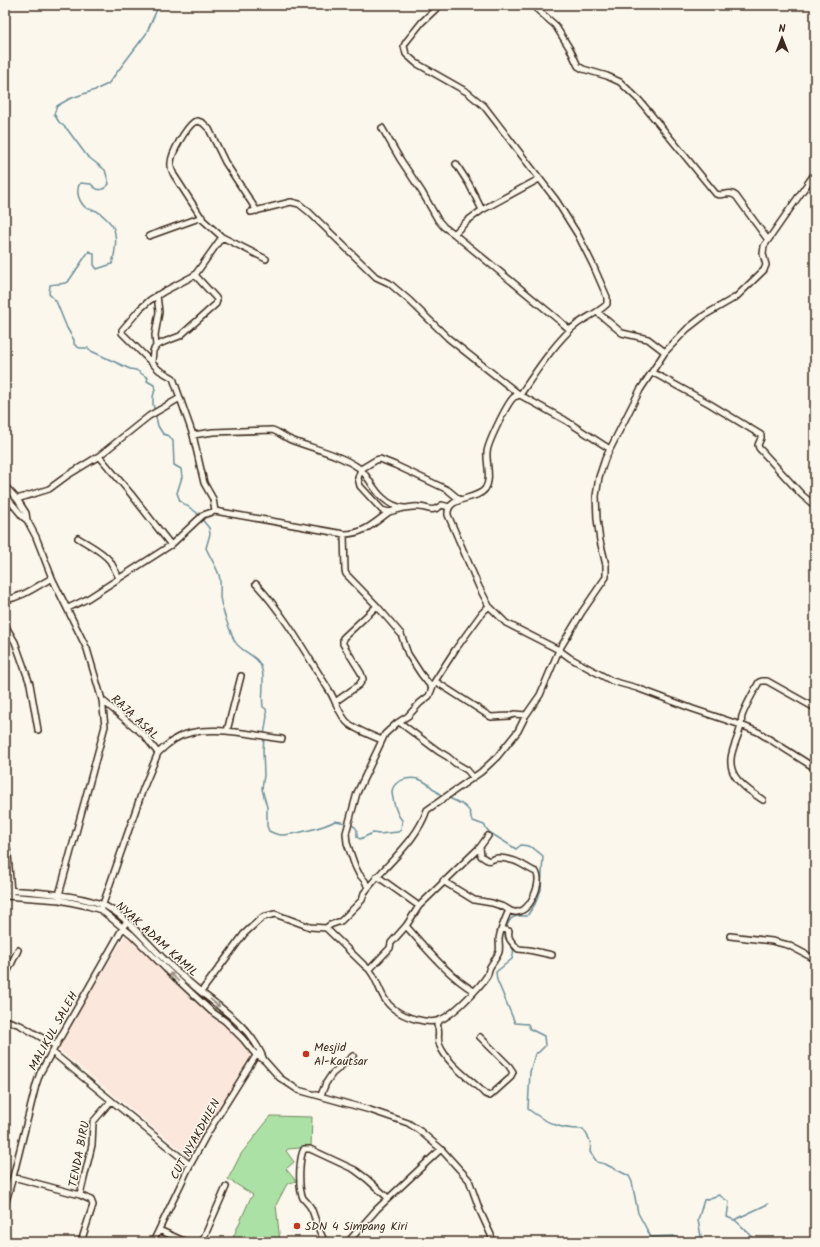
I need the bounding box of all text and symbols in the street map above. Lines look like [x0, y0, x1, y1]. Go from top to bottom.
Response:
north arrow [762, 18, 802, 58]
text: N [779, 20, 786, 38]
street label: RAJA ASAL [106, 690, 163, 745]
street label: NYAK ADAM KAMIL [111, 897, 202, 982]
one-way arrow [169, 972, 179, 981]
street label: MALIKUL SALEH [24, 988, 83, 1074]
one-way arrow [210, 999, 221, 1008]
place label: Mesjid Al-Kautsar [314, 1038, 369, 1071]
marker: Mesjid Al-Kautsar [301, 1049, 311, 1059]
street label: CUT NYAKDHIEN [165, 1095, 225, 1183]
street label: TENDA BIRU [64, 1119, 95, 1189]
place label: SDN 4 Simpang Kiri [305, 1217, 408, 1236]
marker: SDN 4 Simpang Kiri [292, 1221, 302, 1231]

